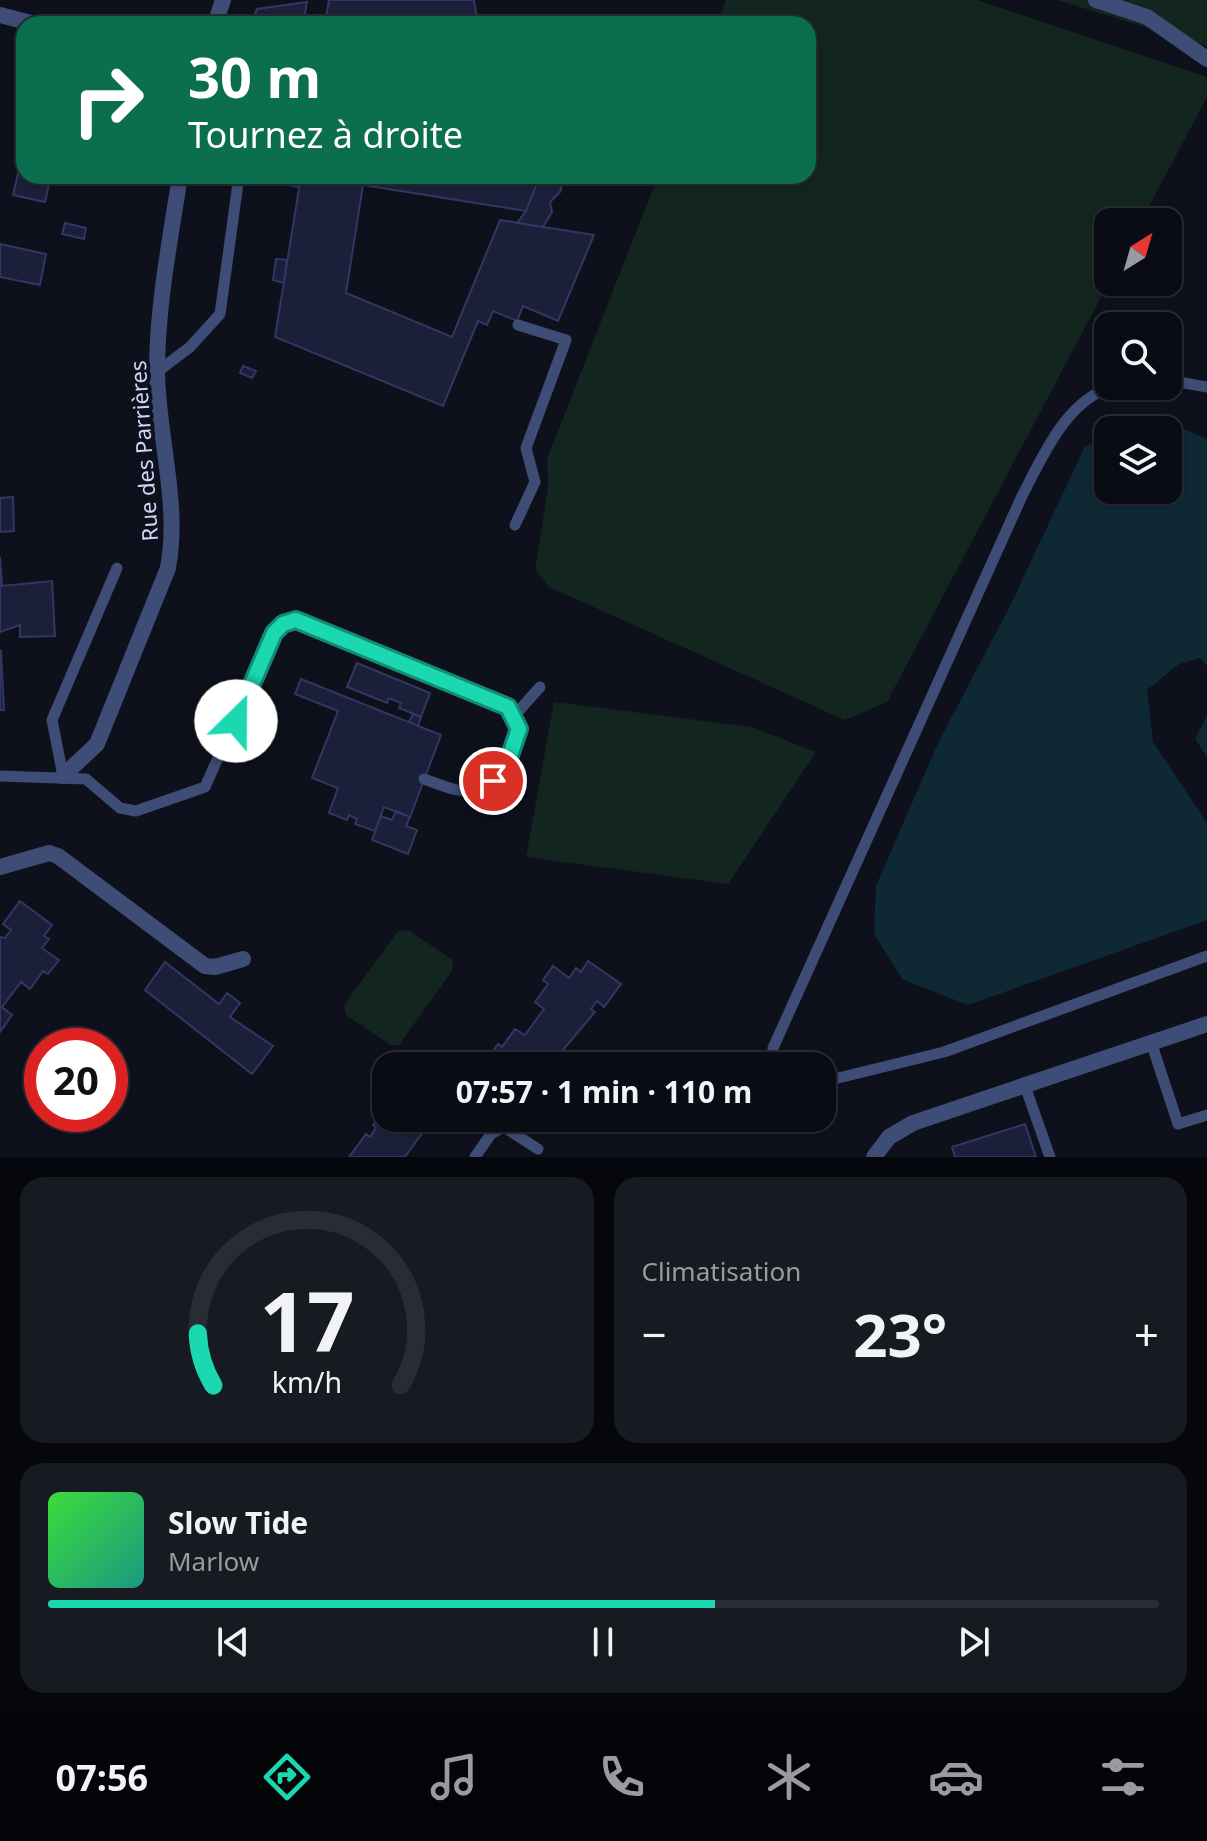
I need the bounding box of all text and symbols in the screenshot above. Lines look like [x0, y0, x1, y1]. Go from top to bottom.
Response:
text: 30 m [188, 38, 321, 114]
icon: right [56, 48, 160, 152]
text: Tournez à droite [188, 110, 463, 159]
north arrow [1094, 208, 1182, 296]
map controls [1094, 208, 1182, 504]
button: search [1094, 312, 1182, 400]
street label: Rue des Parrières [122, 360, 164, 542]
button: layers [1094, 416, 1182, 504]
position arrow [194, 679, 278, 763]
pin [459, 747, 527, 815]
icon: arrive [471, 759, 515, 803]
speed limit sign: 20 [24, 1028, 128, 1132]
text: 07:57 · 1 min · 110 m [456, 1071, 752, 1112]
text: Climatisation [642, 1253, 801, 1289]
text: 17 [259, 1263, 354, 1376]
text: 23° [853, 1293, 947, 1375]
text: − [642, 1304, 667, 1364]
text: + [1134, 1304, 1159, 1364]
text: km/h [272, 1362, 342, 1401]
text: Slow Tide [168, 1502, 308, 1543]
text: Marlow [168, 1543, 259, 1579]
icon: previous [211, 1620, 255, 1664]
icon: pause [581, 1620, 625, 1664]
icon: next [952, 1620, 996, 1664]
icon: directions [259, 1749, 315, 1805]
icon: music [426, 1749, 482, 1805]
icon: phone [594, 1749, 650, 1805]
icon: climate [761, 1749, 817, 1805]
icon: car [928, 1749, 984, 1805]
icon: filters [1095, 1749, 1151, 1805]
text: 07:56 [56, 1753, 148, 1802]

